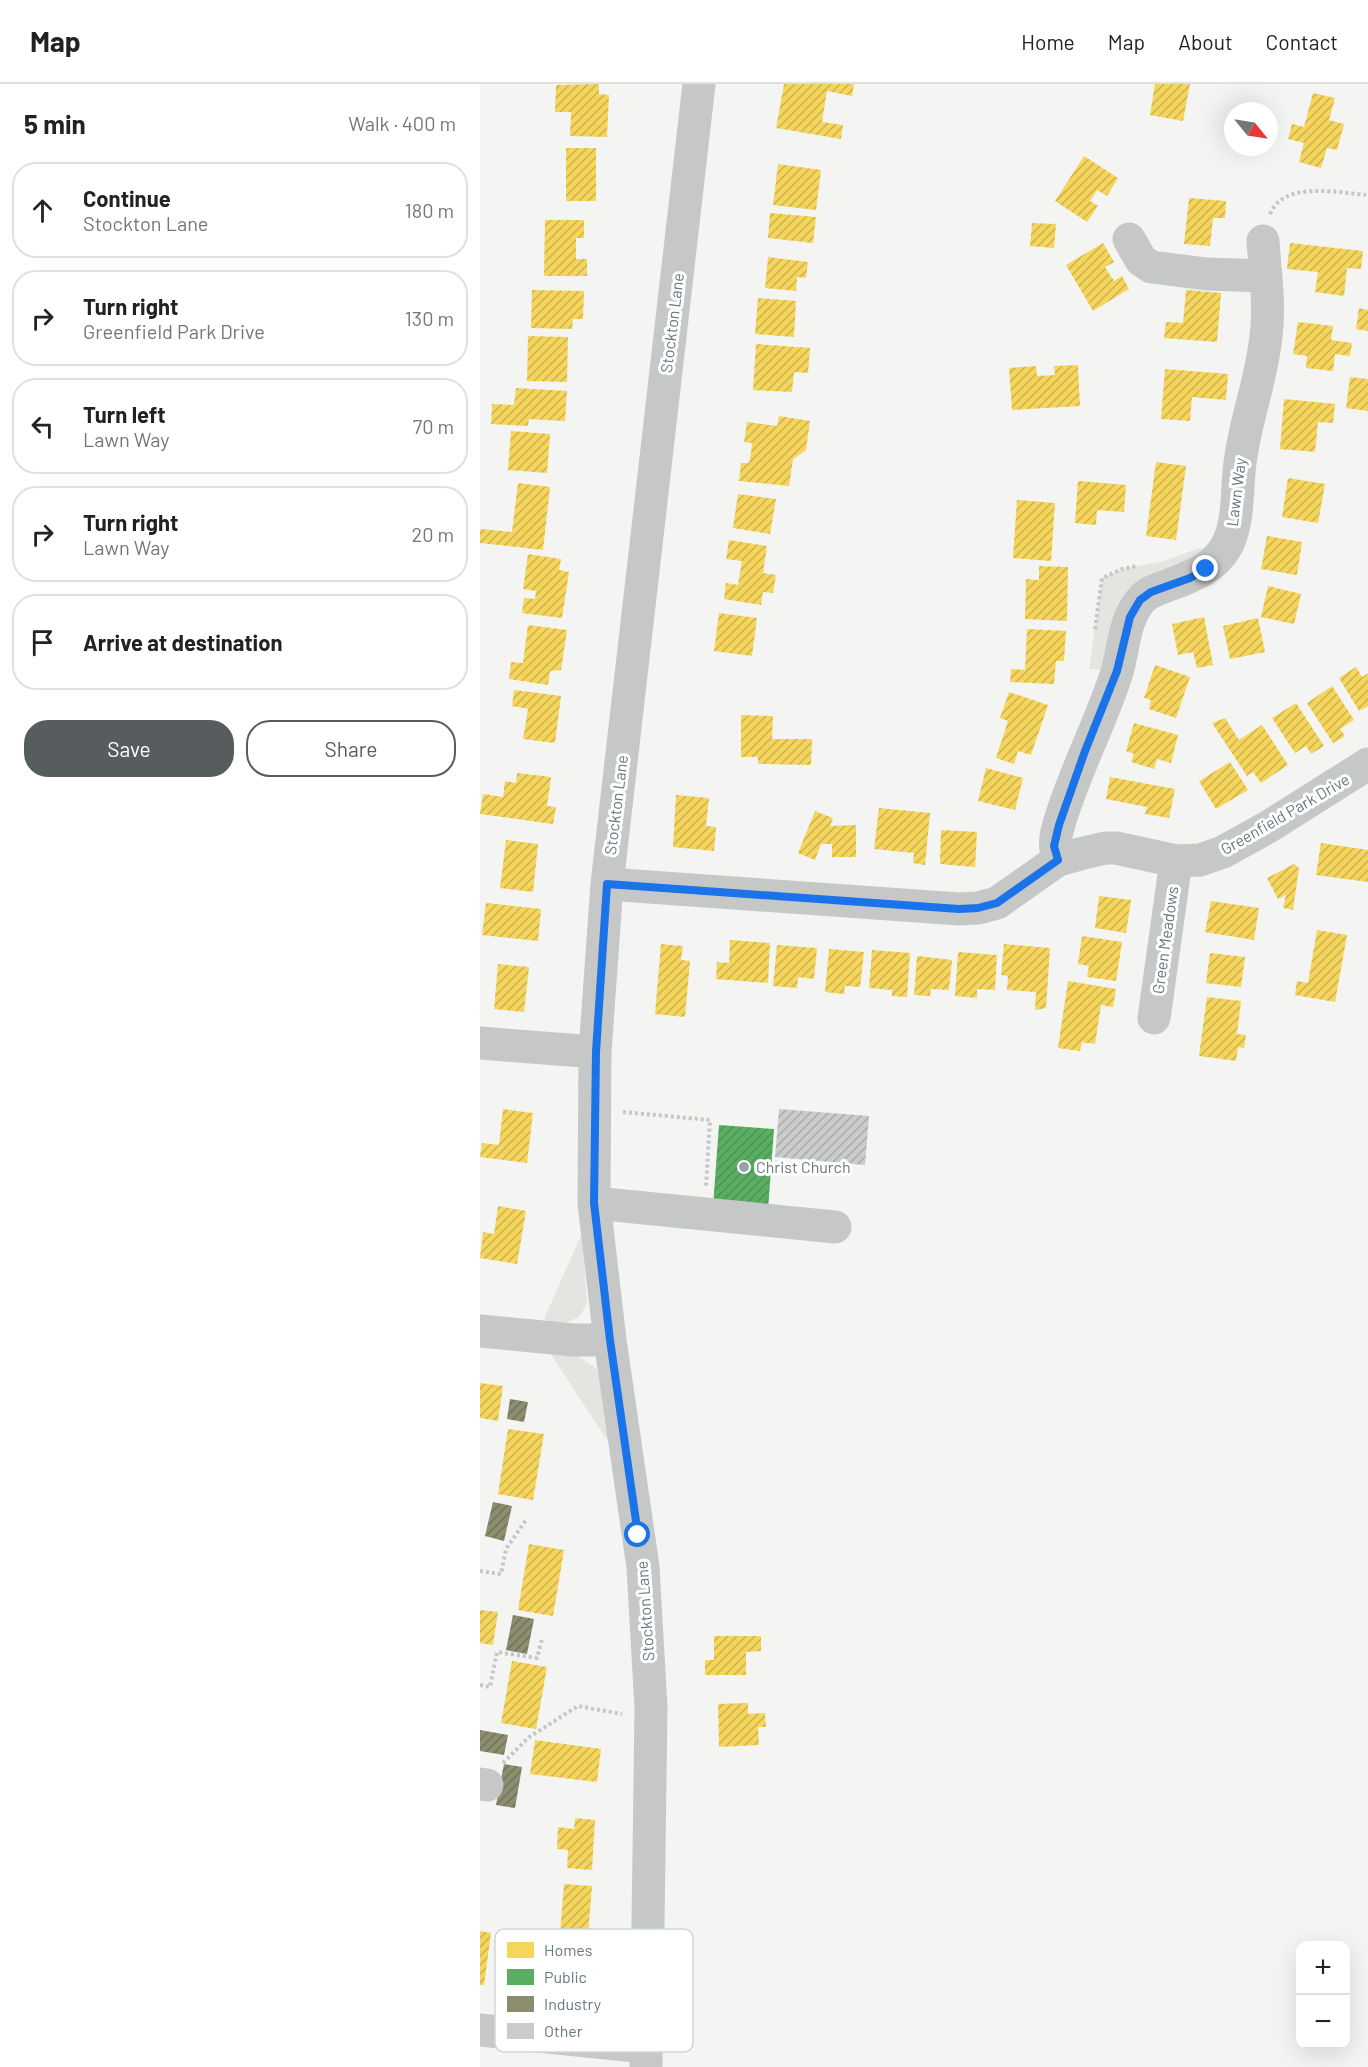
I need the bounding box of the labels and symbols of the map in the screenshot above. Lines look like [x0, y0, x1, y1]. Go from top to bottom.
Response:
north arrow [1224, 102, 1278, 156]
street label: Stockton Lane [656, 272, 687, 374]
street label: Lawn Way [1222, 456, 1249, 527]
route end [1192, 555, 1218, 581]
street label: Stockton Lane [600, 754, 631, 856]
street label: Greenfield Park Drive [1217, 769, 1352, 858]
street label: Green Meadows [1148, 885, 1181, 995]
place label: Christ Church [756, 1157, 851, 1176]
marker: Christ Church [737, 1160, 751, 1174]
route start [624, 1521, 650, 1547]
street label: Stockton Lane [632, 1560, 657, 1662]
legend [495, 1929, 693, 2052]
text: Homes [544, 1940, 592, 1959]
text: Public [544, 1967, 587, 1986]
text: Industry [544, 1994, 602, 2013]
text: Other [544, 2021, 583, 2040]

